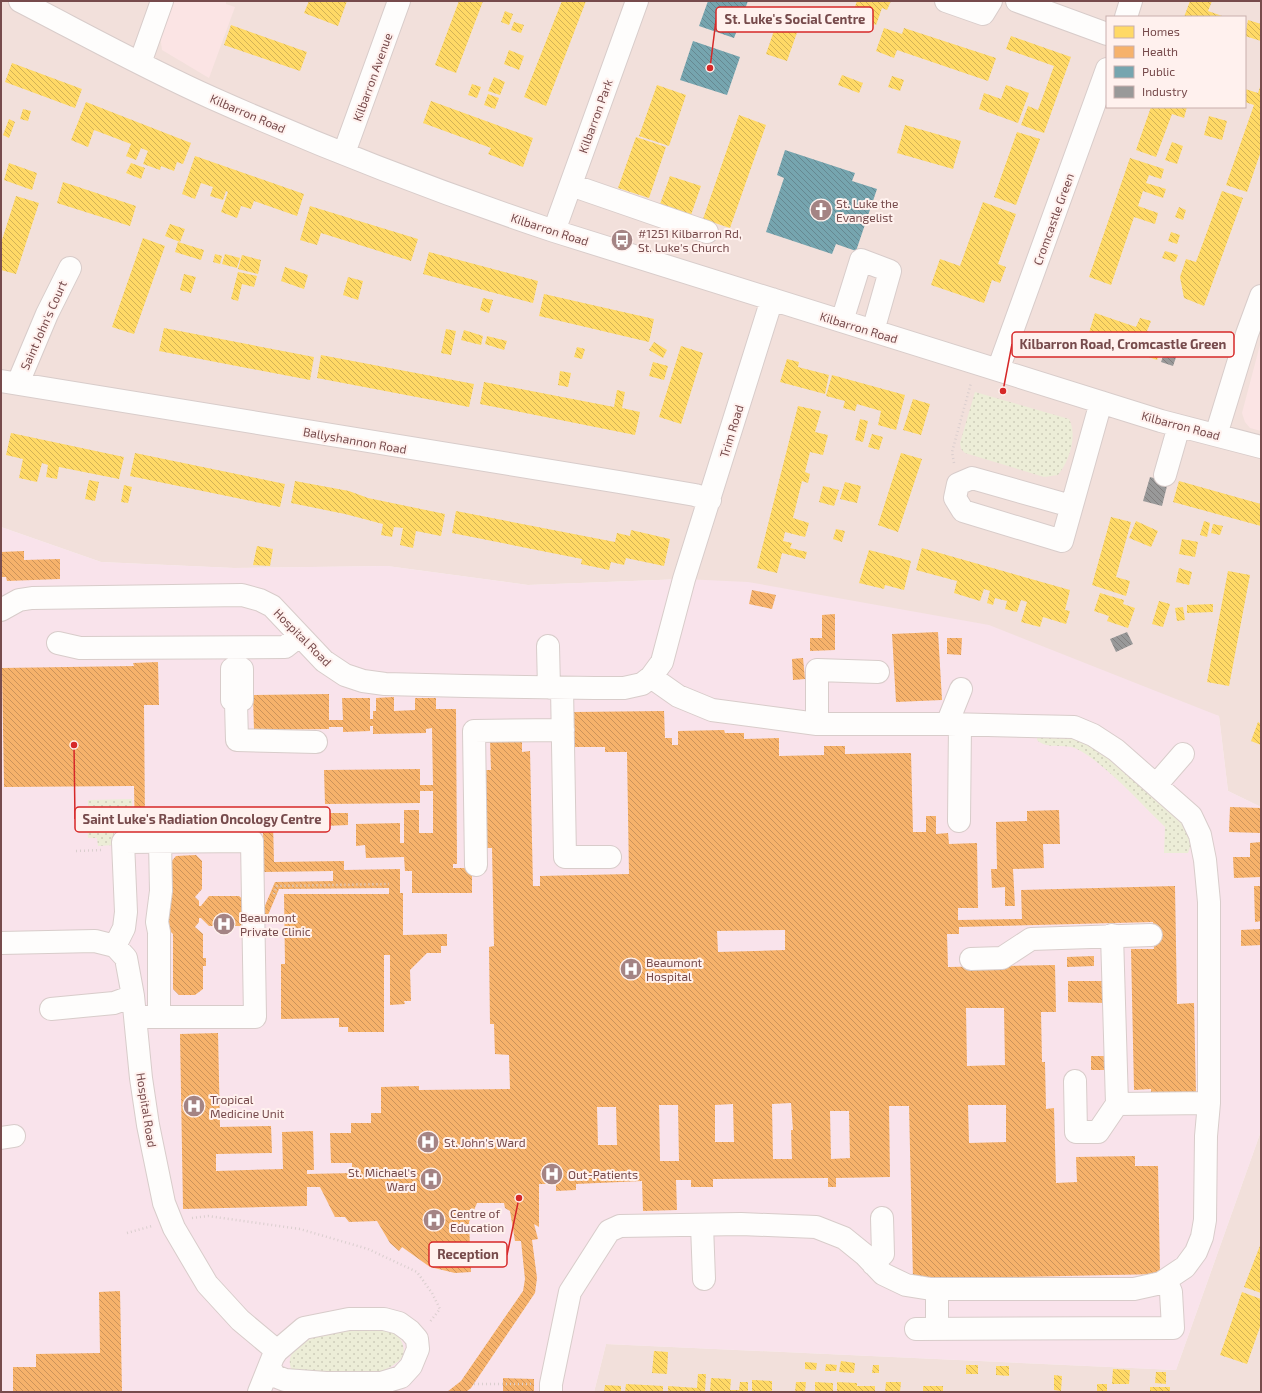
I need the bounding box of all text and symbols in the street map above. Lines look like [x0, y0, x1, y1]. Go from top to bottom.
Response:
callout: St. Luke's Social Centre [716, 7, 873, 32]
text: St. Luke's Social Centre [725, 11, 865, 27]
legend [1106, 16, 1246, 108]
text: Homes [1142, 24, 1180, 38]
street label: Kilbarron Avenue [350, 31, 394, 123]
text: Health [1142, 44, 1178, 58]
text: Public [1142, 64, 1175, 78]
street label: Kilbarron Park [575, 77, 615, 155]
text: Industry [1142, 84, 1188, 98]
street label: Kilbarron Road [208, 91, 288, 135]
street label: Cromcastle Green [1030, 171, 1076, 267]
place label: St. Luke the Evangelist [836, 196, 899, 224]
church icon: St. Luke the Evangelist [808, 197, 834, 223]
street label: Kilbarron Road [509, 210, 591, 248]
place label: #1251 Kilbarron Rd, St. Luke's Church [638, 226, 742, 254]
bus stop icon: #1251 Kilbarron Rd, St. Luke's Church [609, 227, 635, 253]
street label: Saint John's Court [17, 278, 69, 372]
street label: Kilbarron Road [818, 309, 900, 345]
callout: Kilbarron Road, Cromcastle Green [1012, 332, 1234, 357]
text: Kilbarron Road, Cromcastle Green [1020, 336, 1227, 352]
street label: Trim Road [716, 403, 746, 459]
street label: Kilbarron Road [1140, 408, 1222, 442]
street label: Ballyshannon Road [302, 424, 408, 456]
street label: Hospital Road [271, 605, 335, 669]
callout: Saint Luke's Radiation Oncology Centre [75, 807, 330, 832]
text: Saint Luke's Radiation Oncology Centre [83, 811, 321, 827]
place label: Beaumont Private Clinic [240, 910, 311, 938]
hospital icon: Beaumont Private Clinic [211, 911, 237, 937]
place label: Beaumont Hospital [646, 955, 703, 983]
hospital icon: Beaumont Hospital [618, 956, 644, 982]
street label: Hospital Road [134, 1072, 160, 1148]
place label: Tropical Medicine Unit [210, 1092, 285, 1120]
hospital icon: Tropical Medicine Unit [181, 1093, 207, 1119]
hospital icon: St. John's Ward [415, 1129, 441, 1155]
place label: St. John's Ward [444, 1135, 526, 1149]
hospital icon: Out-Patients [539, 1161, 565, 1187]
place label: St. Michael's Ward [348, 1165, 416, 1193]
hospital icon: St. Michael's Ward [418, 1166, 444, 1192]
place label: Out-Patients [568, 1167, 638, 1181]
place label: Centre of Education [450, 1206, 504, 1234]
hospital icon: Centre of Education [421, 1207, 447, 1233]
callout: Reception [429, 1242, 507, 1267]
text: Reception [437, 1246, 499, 1262]

